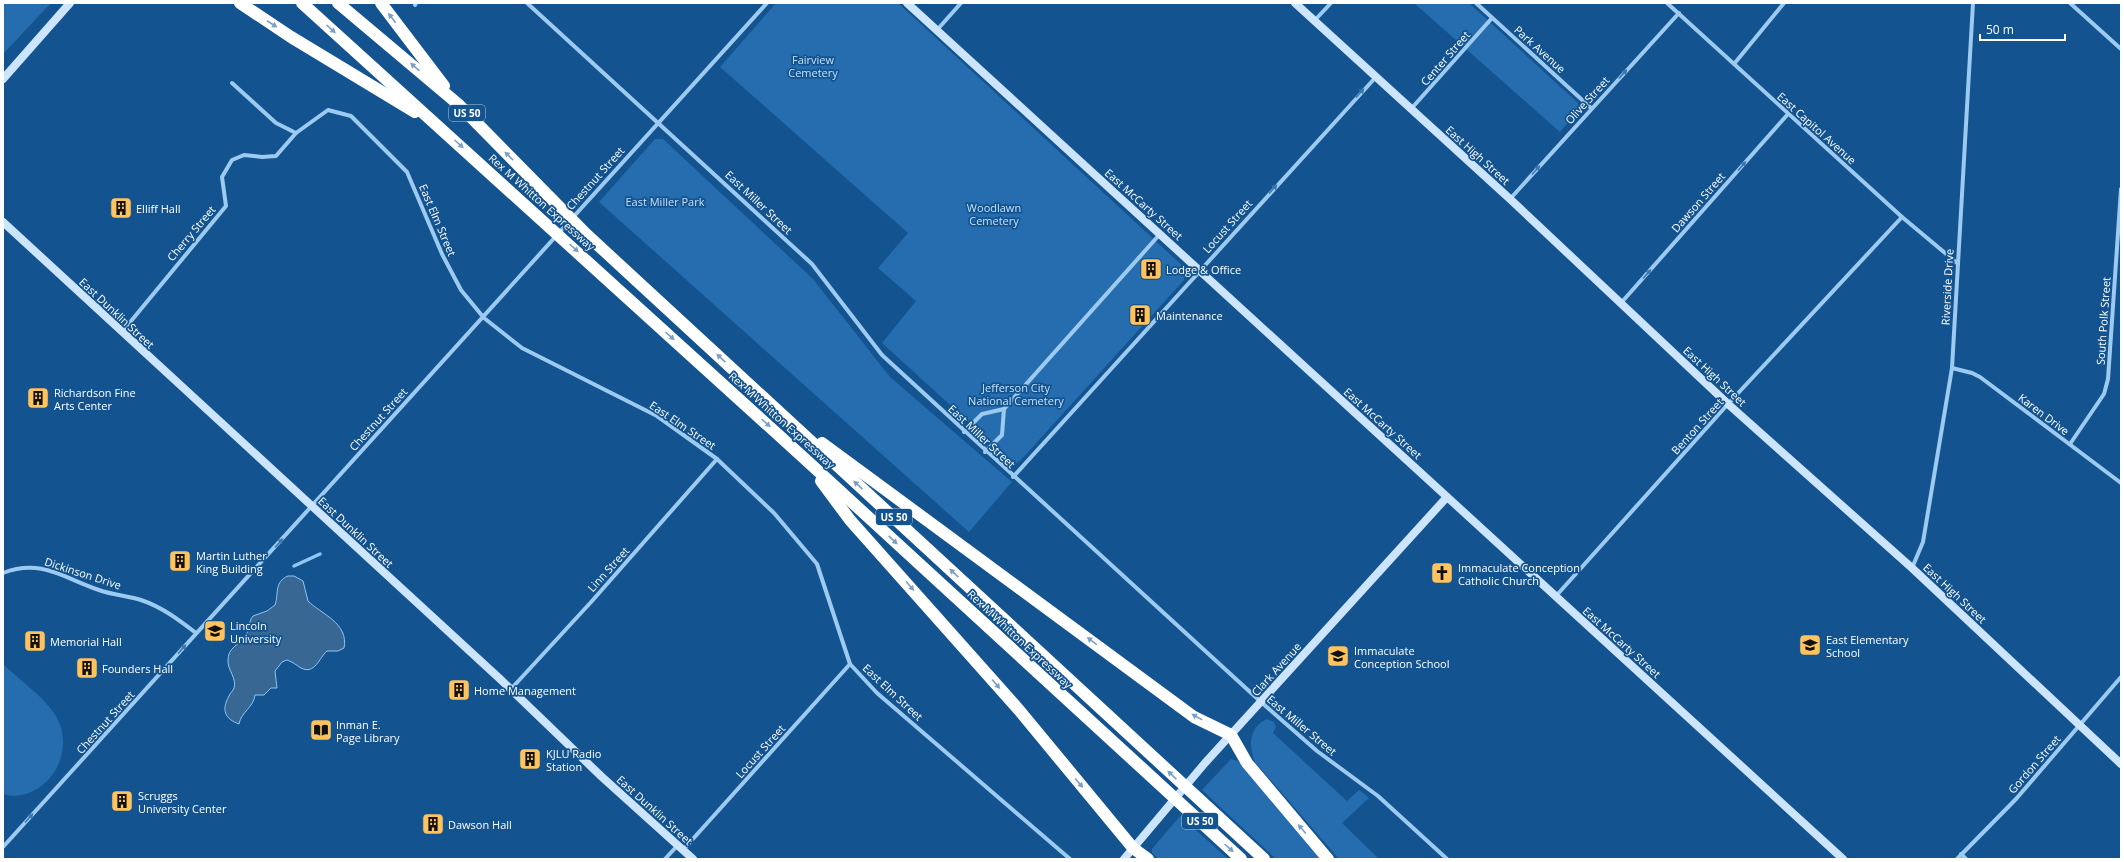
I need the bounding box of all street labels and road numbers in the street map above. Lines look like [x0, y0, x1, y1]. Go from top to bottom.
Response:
street label: Park Avenue [1511, 22, 1569, 76]
street label: Center Street [1417, 27, 1473, 89]
street label: Olive Street [1562, 73, 1612, 127]
street label: East Capitol Avenue [1774, 89, 1860, 167]
road number: US 50 [449, 105, 485, 121]
street label: East High Street [1443, 122, 1513, 188]
street label: Chestnut Street [563, 143, 627, 213]
street label: Rex M Whitton Expressway [486, 150, 599, 254]
street label: East McCarty Street [1102, 165, 1186, 243]
street label: East Miller Street [722, 167, 796, 237]
street label: Dawson Street [1668, 169, 1728, 235]
street label: East Elm Street [416, 182, 460, 258]
street label: Locust Street [1199, 196, 1255, 256]
street label: Cherry Street [163, 202, 219, 264]
street label: Riverside Drive [1938, 248, 1956, 326]
street label: East Dunklin Street [76, 274, 158, 352]
street label: South Polk Street [2092, 276, 2114, 366]
street label: East High Street [1680, 343, 1750, 409]
street label: Rex M Whitton Expressway [726, 368, 839, 472]
street label: Chestnut Street [346, 384, 410, 454]
street label: East McCarty Street [1341, 384, 1425, 462]
street label: Karen Drive [2016, 390, 2072, 438]
street label: Benton Street [1668, 395, 1726, 457]
street label: East Elm Street [647, 397, 719, 453]
street label: East Miller Street [945, 401, 1019, 471]
street label: East Dunklin Street [315, 493, 397, 571]
road number: US 50 [876, 509, 912, 525]
street label: Linn Street [584, 543, 632, 595]
street label: Dickinson Drive [43, 554, 123, 592]
street label: East High Street [1920, 560, 1990, 626]
street label: Rex M Whitton Expressway [964, 586, 1076, 692]
street label: East McCarty Street [1580, 603, 1664, 681]
street label: Clark Avenue [1248, 639, 1304, 699]
street label: East Elm Street [860, 660, 926, 724]
street label: Chestnut Street [73, 687, 137, 757]
street label: East Miller Street [1264, 691, 1340, 759]
street label: Locust Street [732, 721, 788, 781]
street label: Gordon Street [2004, 732, 2064, 796]
street label: East Dunklin Street [614, 772, 696, 848]
road number: US 50 [1182, 813, 1218, 829]

